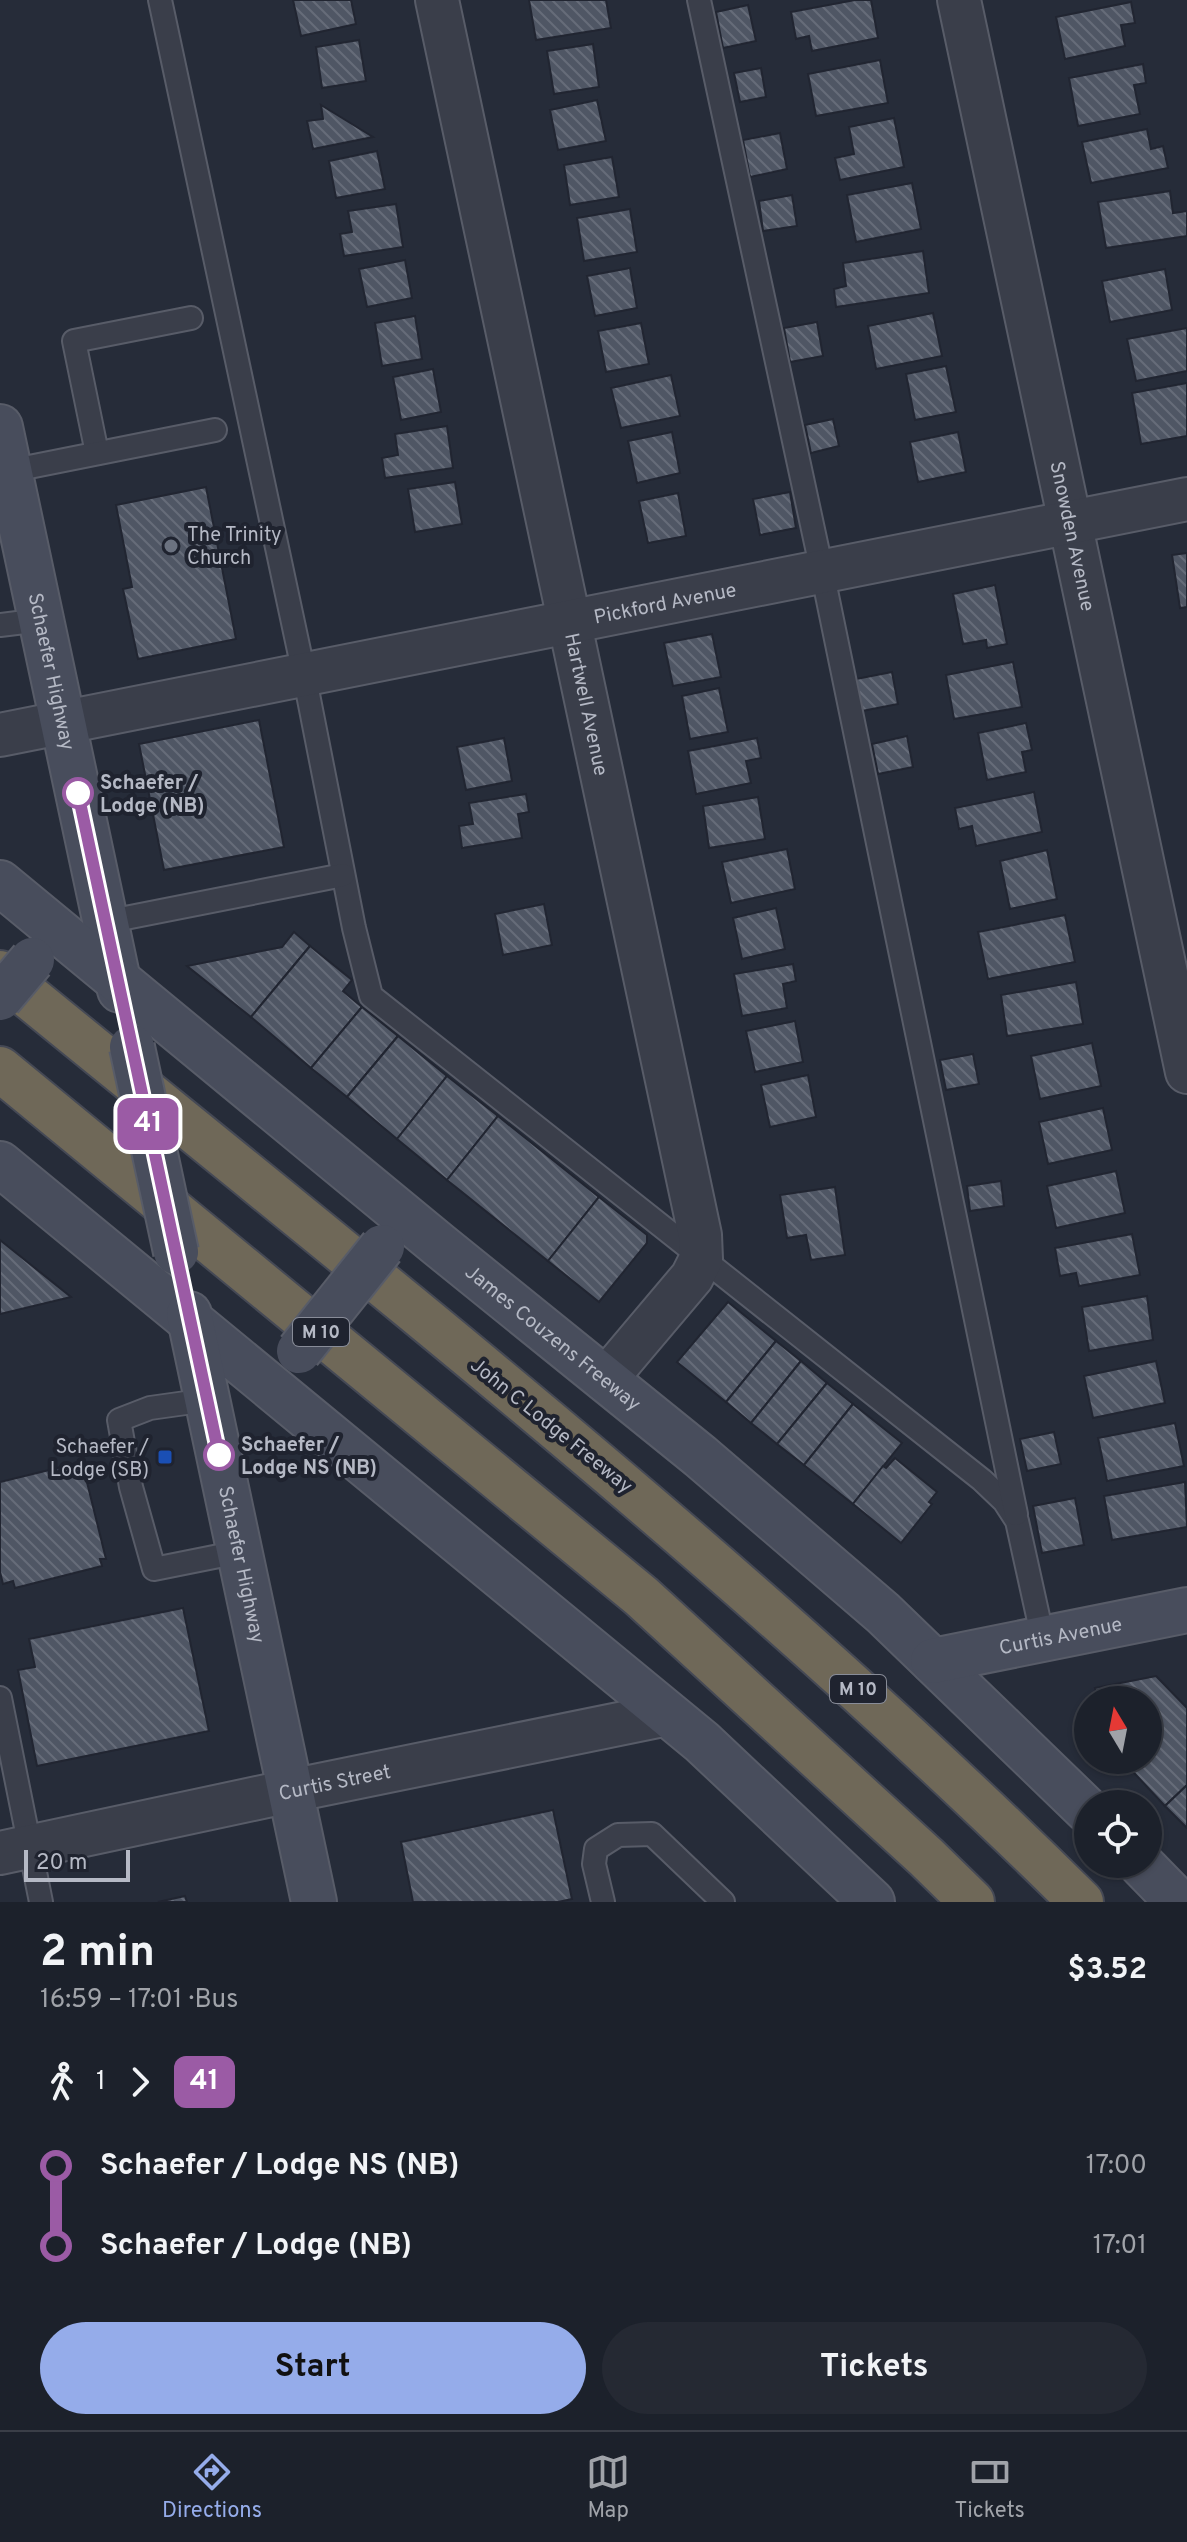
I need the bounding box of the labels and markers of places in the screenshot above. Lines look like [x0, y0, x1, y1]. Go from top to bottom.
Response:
place label: The Trinity Church [187, 523, 282, 572]
marker: The Trinity Church [162, 537, 180, 555]
place label: Schaefer / Lodge (NB) [100, 771, 204, 820]
marker: Schaefer / Lodge (NB) [63, 778, 93, 808]
place label: Schaefer / Lodge NS (NB) [241, 1433, 377, 1482]
place label: Schaefer / Lodge (SB) [50, 1435, 149, 1484]
marker: Schaefer / Lodge NS (NB) [204, 1440, 234, 1470]
marker: Schaefer / Lodge (SB) [156, 1448, 174, 1466]

